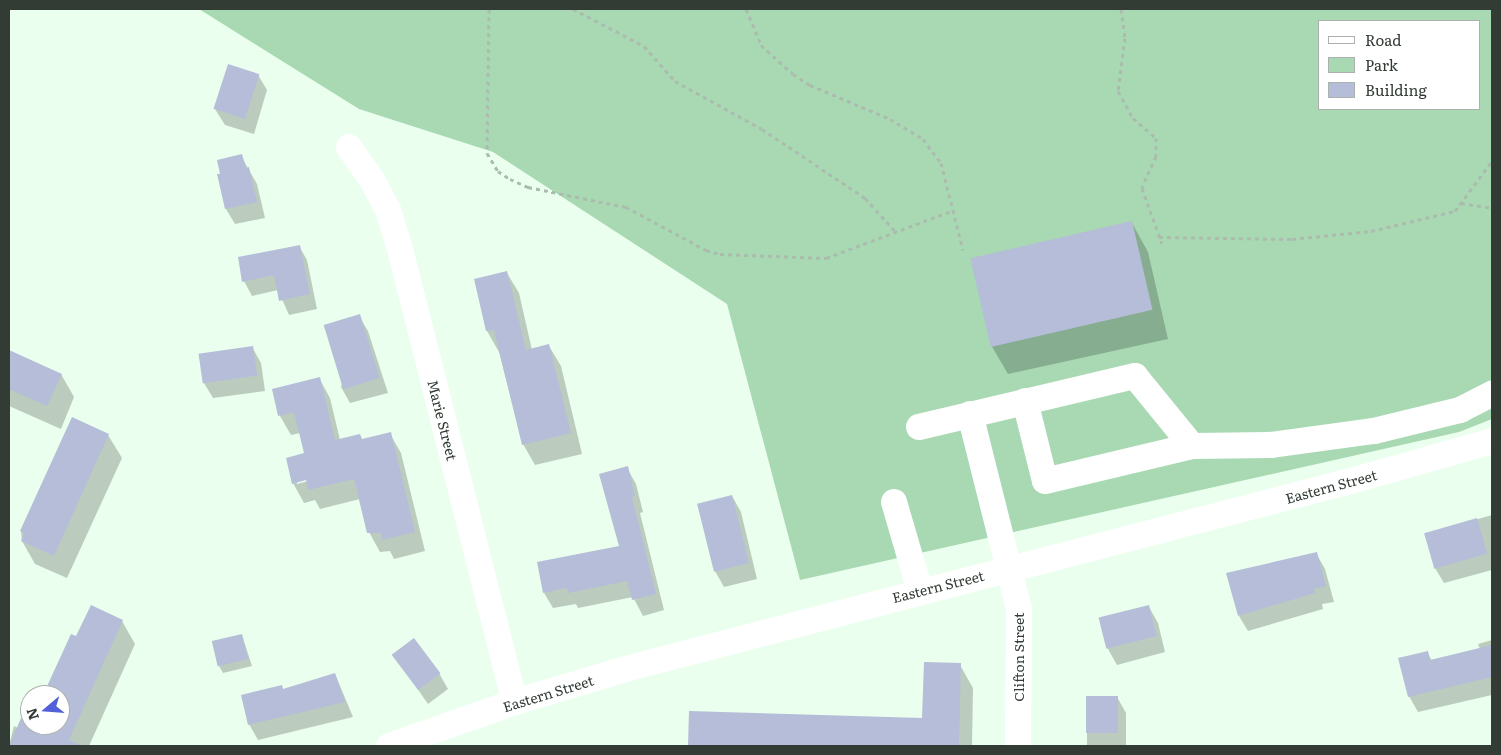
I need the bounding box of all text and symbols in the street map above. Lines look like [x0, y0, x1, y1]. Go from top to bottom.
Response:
legend [1318, 20, 1481, 110]
text: Road [1365, 28, 1401, 51]
text: Park [1365, 53, 1398, 76]
text: Building [1365, 78, 1427, 101]
street label: Marie Street [425, 378, 461, 462]
street label: Eastern Street [1283, 466, 1379, 506]
street label: Eastern Street [890, 566, 986, 606]
street label: Clifton Street [1010, 612, 1026, 702]
street label: Eastern Street [501, 671, 595, 715]
north arrow [20, 685, 70, 735]
text: N [20, 706, 43, 723]

